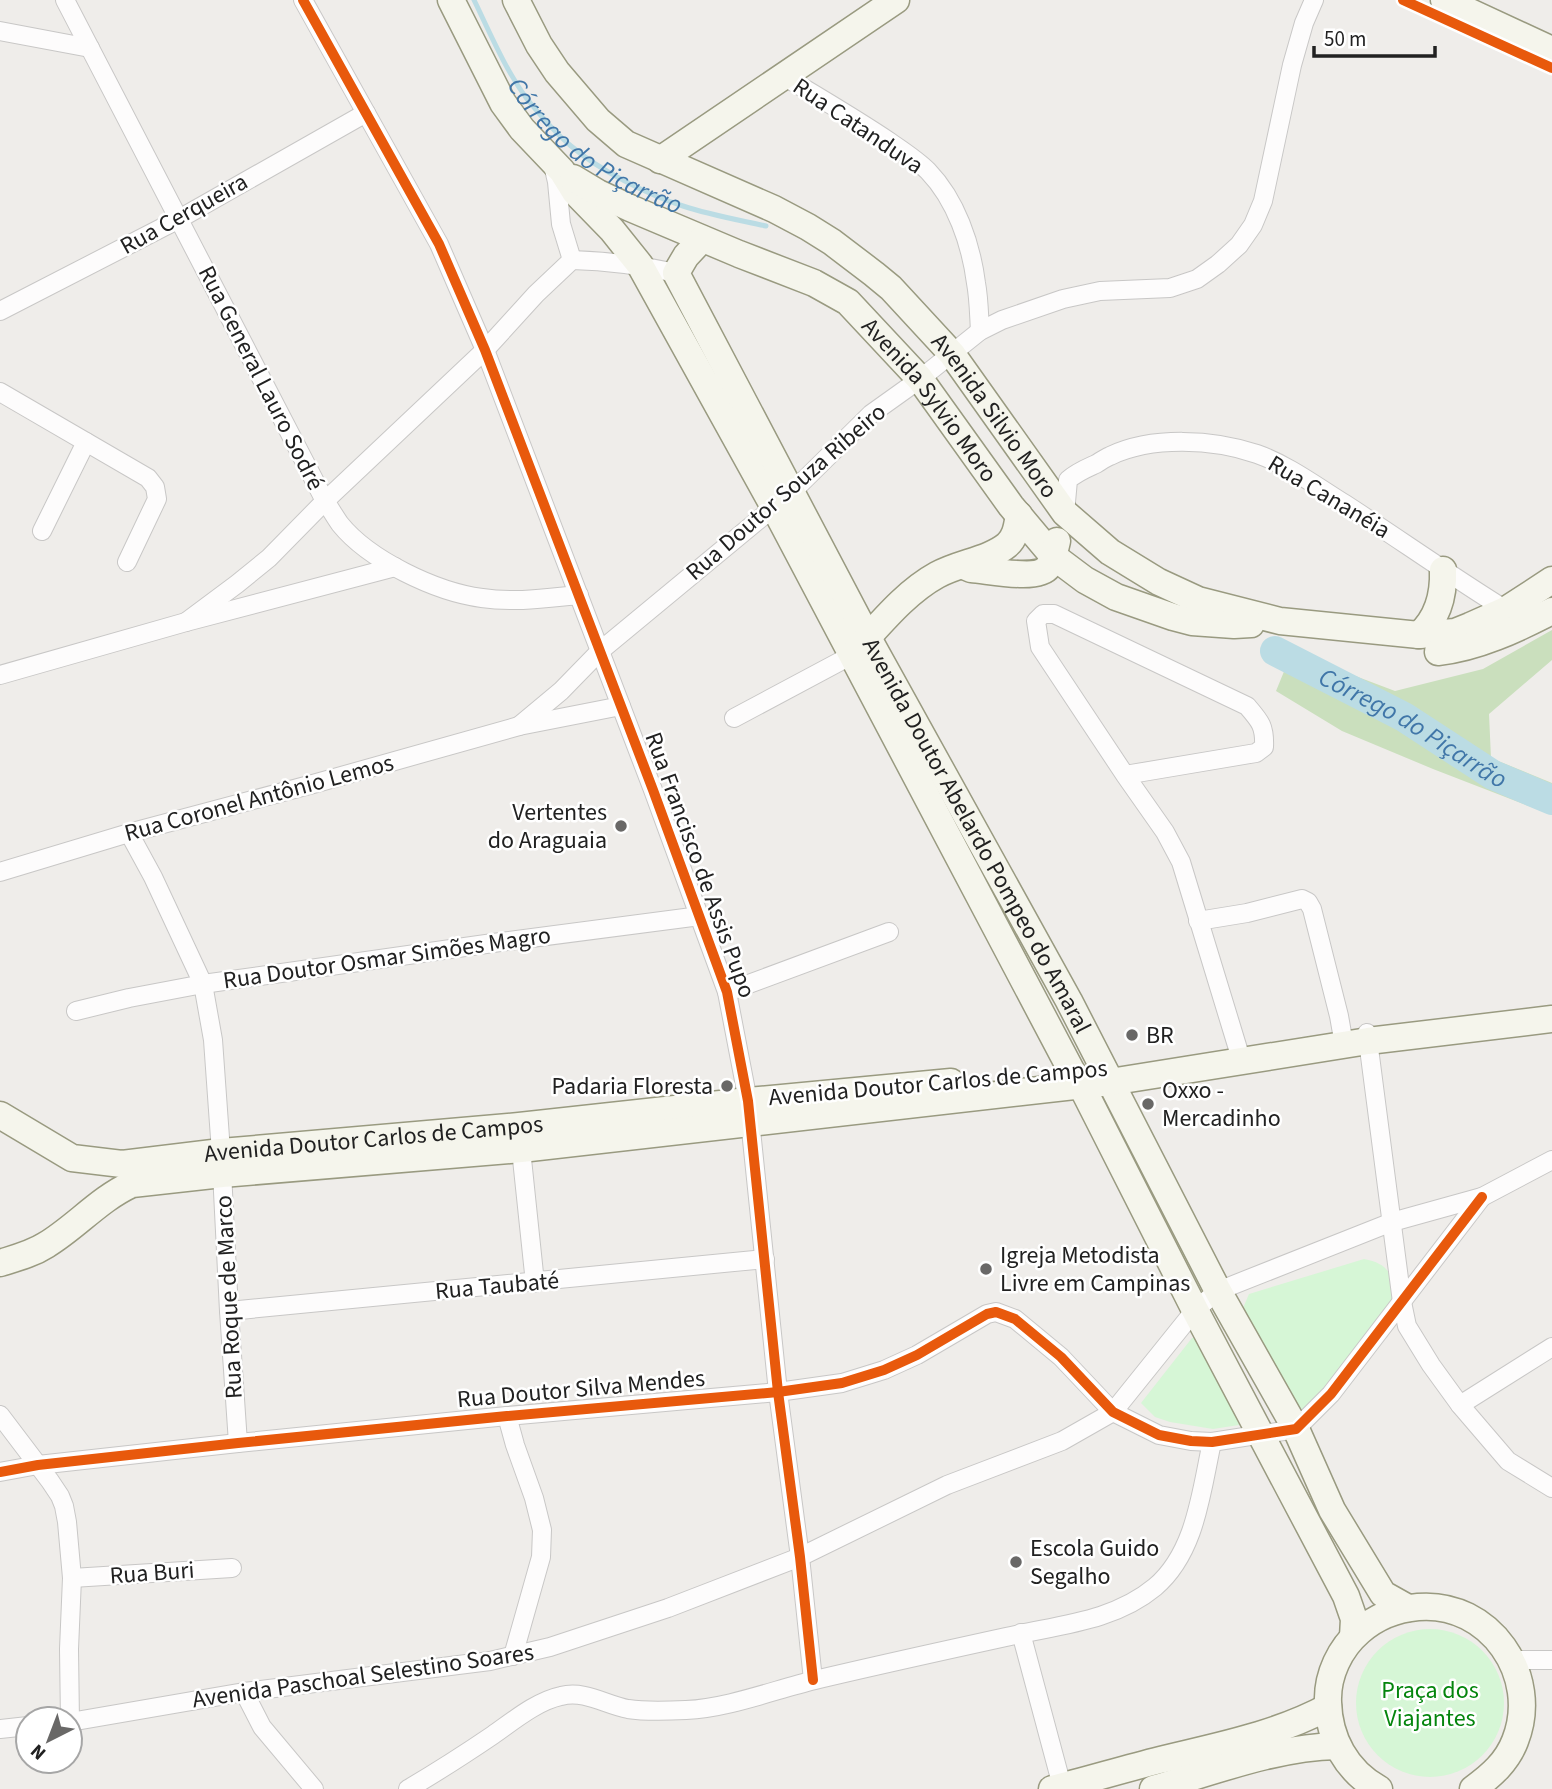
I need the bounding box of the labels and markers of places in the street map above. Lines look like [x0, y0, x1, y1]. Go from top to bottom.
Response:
place label: Vertentes do Araguaia [488, 795, 607, 858]
marker: Vertentes do Araguaia [613, 818, 629, 834]
place label: BR [1146, 1018, 1174, 1053]
marker: BR [1124, 1027, 1140, 1043]
place label: Padaria Floresta [552, 1069, 713, 1104]
place label: Oxxo - Mercadinho [1162, 1073, 1281, 1136]
marker: Padaria Floresta [719, 1078, 735, 1094]
marker: Oxxo - Mercadinho [1140, 1096, 1156, 1112]
place label: Igreja Metodista Livre em Campinas [1000, 1238, 1190, 1301]
marker: Igreja Metodista Livre em Campinas [978, 1261, 994, 1277]
place label: Escola Guido Segalho [1030, 1531, 1159, 1594]
marker: Escola Guido Segalho [1008, 1554, 1024, 1570]

